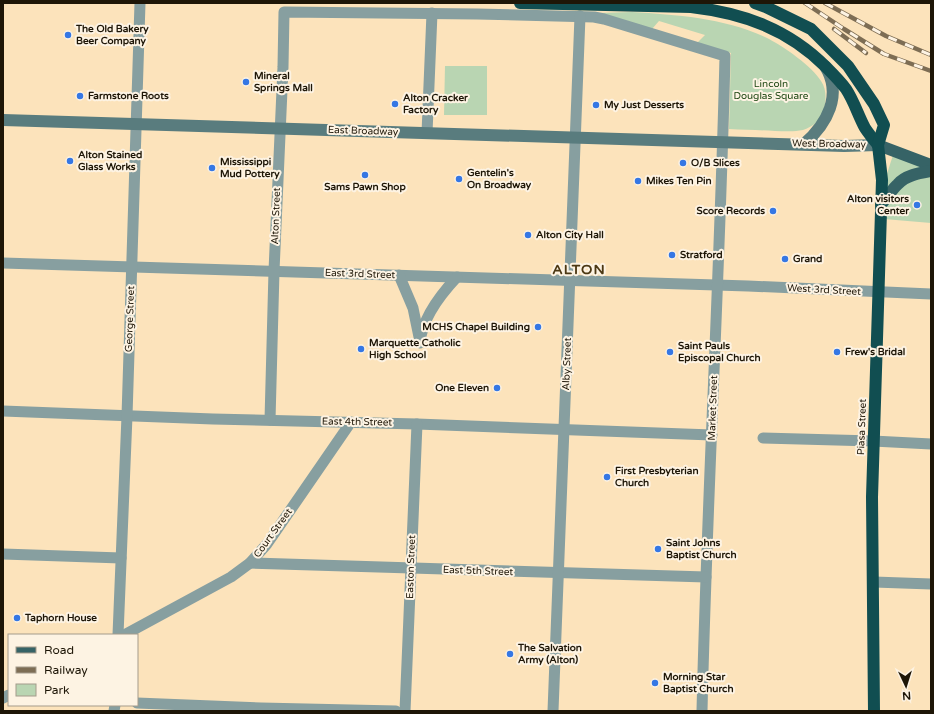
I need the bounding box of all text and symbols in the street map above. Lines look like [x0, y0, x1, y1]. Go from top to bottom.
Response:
place label: The Old Bakery Beer Company [75, 23, 149, 47]
marker: The Old Bakery Beer Company [63, 30, 73, 40]
place label: Mineral Springs Mall [254, 70, 313, 94]
marker: Mineral Springs Mall [241, 77, 251, 87]
park label: Lincoln Douglas Square [734, 78, 809, 102]
place label: Farmstone Roots [88, 90, 169, 102]
marker: Farmstone Roots [75, 91, 85, 101]
place label: Alton Cracker Factory [403, 92, 468, 116]
marker: Alton Cracker Factory [390, 99, 400, 109]
place label: My Just Desserts [604, 99, 684, 111]
marker: My Just Desserts [591, 100, 601, 110]
street label: East Broadway [328, 124, 399, 138]
street label: West Broadway [792, 137, 867, 151]
place label: Alton Stained Glass Works [78, 149, 142, 173]
marker: Alton Stained Glass Works [65, 156, 75, 166]
place label: Mississippi Mud Pottery [220, 156, 280, 180]
place label: O/B Slices [691, 157, 740, 169]
marker: O/B Slices [678, 158, 688, 168]
marker: Mississippi Mud Pottery [207, 163, 217, 173]
place label: Gentelin's On Broadway [467, 167, 532, 191]
marker: Sams Pawn Shop [360, 170, 370, 180]
marker: Gentelin's On Broadway [454, 174, 464, 184]
place label: Mikes Ten Pin [646, 175, 712, 187]
marker: Mikes Ten Pin [633, 176, 643, 186]
place label: Sams Pawn Shop [324, 181, 406, 193]
street label: Alton Street [269, 187, 283, 245]
place label: Alton visitors Center [847, 193, 909, 217]
marker: Alton visitors Center [912, 200, 922, 210]
place label: Score Records [697, 205, 765, 217]
marker: Score Records [768, 206, 778, 216]
place label: Alton City Hall [536, 229, 604, 241]
marker: Alton City Hall [523, 230, 533, 240]
place label: Stratford [680, 249, 723, 261]
marker: Stratford [667, 250, 677, 260]
place label: Grand [793, 253, 822, 265]
marker: Grand [780, 254, 790, 264]
district label: ALTON [552, 261, 606, 278]
street label: East 3rd Street [325, 267, 396, 281]
street label: West 3rd Street [787, 282, 861, 298]
street label: George Street [123, 286, 137, 352]
place label: MCHS Chapel Building [422, 321, 530, 333]
marker: MCHS Chapel Building [533, 322, 543, 332]
place label: Marquette Catholic High School [369, 337, 461, 361]
street label: Alby Street [560, 337, 574, 391]
place label: Saint Pauls Episcopal Church [678, 340, 761, 364]
marker: Marquette Catholic High School [356, 344, 366, 354]
place label: Frew's Bridal [845, 346, 905, 358]
marker: Saint Pauls Episcopal Church [665, 347, 675, 357]
marker: Frew's Bridal [832, 347, 842, 357]
street label: Market Street [706, 375, 720, 441]
place label: One Eleven [435, 382, 489, 394]
marker: One Eleven [492, 383, 502, 393]
street label: Piasa Street [855, 398, 869, 455]
street label: East 4th Street [322, 415, 393, 429]
place label: First Presbyterian Church [615, 465, 699, 489]
marker: First Presbyterian Church [602, 472, 612, 482]
street label: Court Street [251, 506, 295, 560]
street label: Easton Street [404, 535, 418, 599]
place label: Saint Johns Baptist Church [666, 537, 737, 561]
marker: Saint Johns Baptist Church [653, 544, 663, 554]
street label: East 5th Street [443, 564, 514, 578]
place label: Taphorn House [24, 612, 97, 624]
marker: Taphorn House [12, 613, 22, 623]
legend [8, 634, 138, 706]
place label: The Salvation Army (Alton) [517, 642, 582, 666]
text: Road [44, 643, 74, 657]
marker: The Salvation Army (Alton) [505, 649, 515, 659]
text: Railway [44, 663, 88, 677]
north arrow [886, 666, 926, 706]
place label: Morning Star Baptist Church [663, 671, 734, 695]
marker: Morning Star Baptist Church [650, 678, 660, 688]
text: Park [44, 683, 70, 697]
text: N [902, 689, 912, 702]

